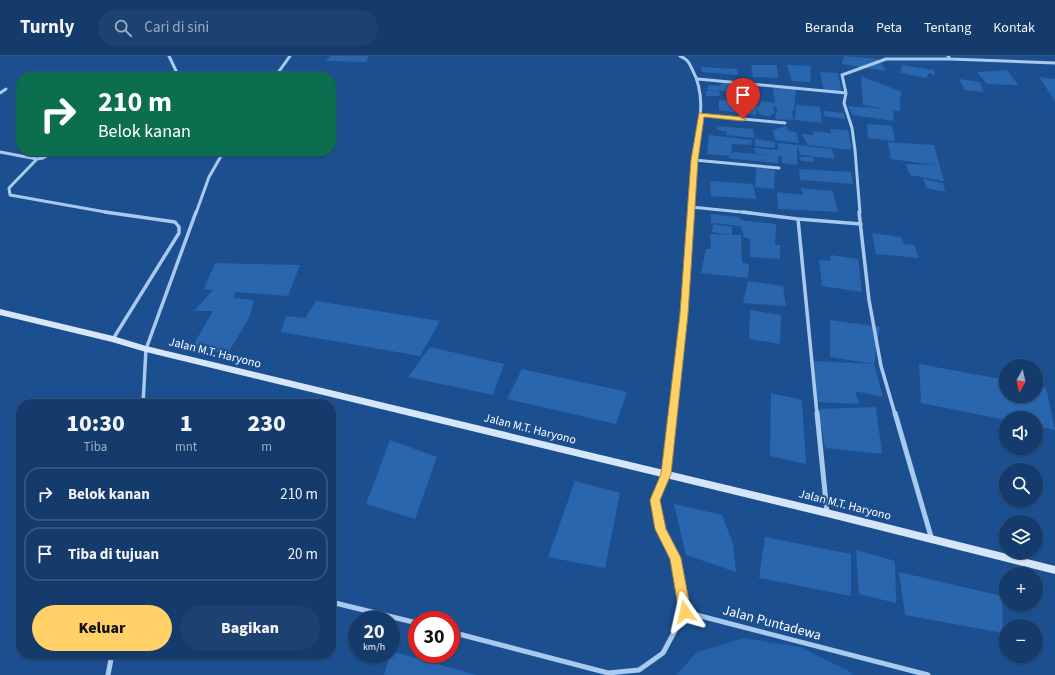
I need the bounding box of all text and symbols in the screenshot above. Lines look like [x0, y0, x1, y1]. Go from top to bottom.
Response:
search box [98, 10, 378, 46]
text: Turnly [20, 14, 74, 41]
icon: search [112, 17, 134, 39]
text: Cari di sini [144, 17, 209, 38]
text: Beranda [805, 18, 854, 38]
text: Peta [876, 18, 902, 38]
text: Tentang [924, 18, 971, 38]
text: Kontak [993, 18, 1035, 38]
pin [726, 78, 760, 119]
text: 210 m [98, 82, 172, 122]
icon: arrive [732, 84, 754, 106]
icon: right [32, 88, 84, 140]
text: Belok kanan [98, 119, 191, 144]
street label: Jalan M.T. Haryono [167, 333, 263, 373]
north arrow [999, 359, 1043, 403]
map controls [999, 359, 1043, 663]
text: 10:30 [66, 406, 125, 441]
text: 1 [180, 406, 193, 441]
text: 230 [247, 406, 286, 441]
street label: Jalan M.T. Haryono [482, 409, 578, 449]
button: sound [999, 411, 1043, 455]
text: Tiba [84, 438, 107, 456]
text: mnt [175, 438, 197, 456]
text: m [261, 438, 272, 456]
button: search [999, 463, 1043, 507]
icon: right [34, 483, 56, 505]
text: Belok kanan [68, 484, 150, 505]
text: 210 m [280, 484, 318, 505]
street label: Jalan M.T. Haryono [797, 485, 893, 525]
button: layers [999, 515, 1043, 559]
icon: arrive [34, 543, 56, 565]
text: Tiba di tujuan [68, 544, 159, 565]
text: 20 m [288, 544, 318, 565]
button: + [999, 567, 1043, 611]
position arrow [664, 591, 706, 633]
street label: Jalan Puntadewa [720, 600, 824, 646]
button: Keluar [32, 605, 172, 651]
button: Bagikan [180, 605, 320, 651]
speed limit sign: 30 [408, 611, 460, 663]
text: 20 [363, 618, 385, 646]
button: − [999, 619, 1043, 663]
text: km/h [363, 640, 385, 654]

